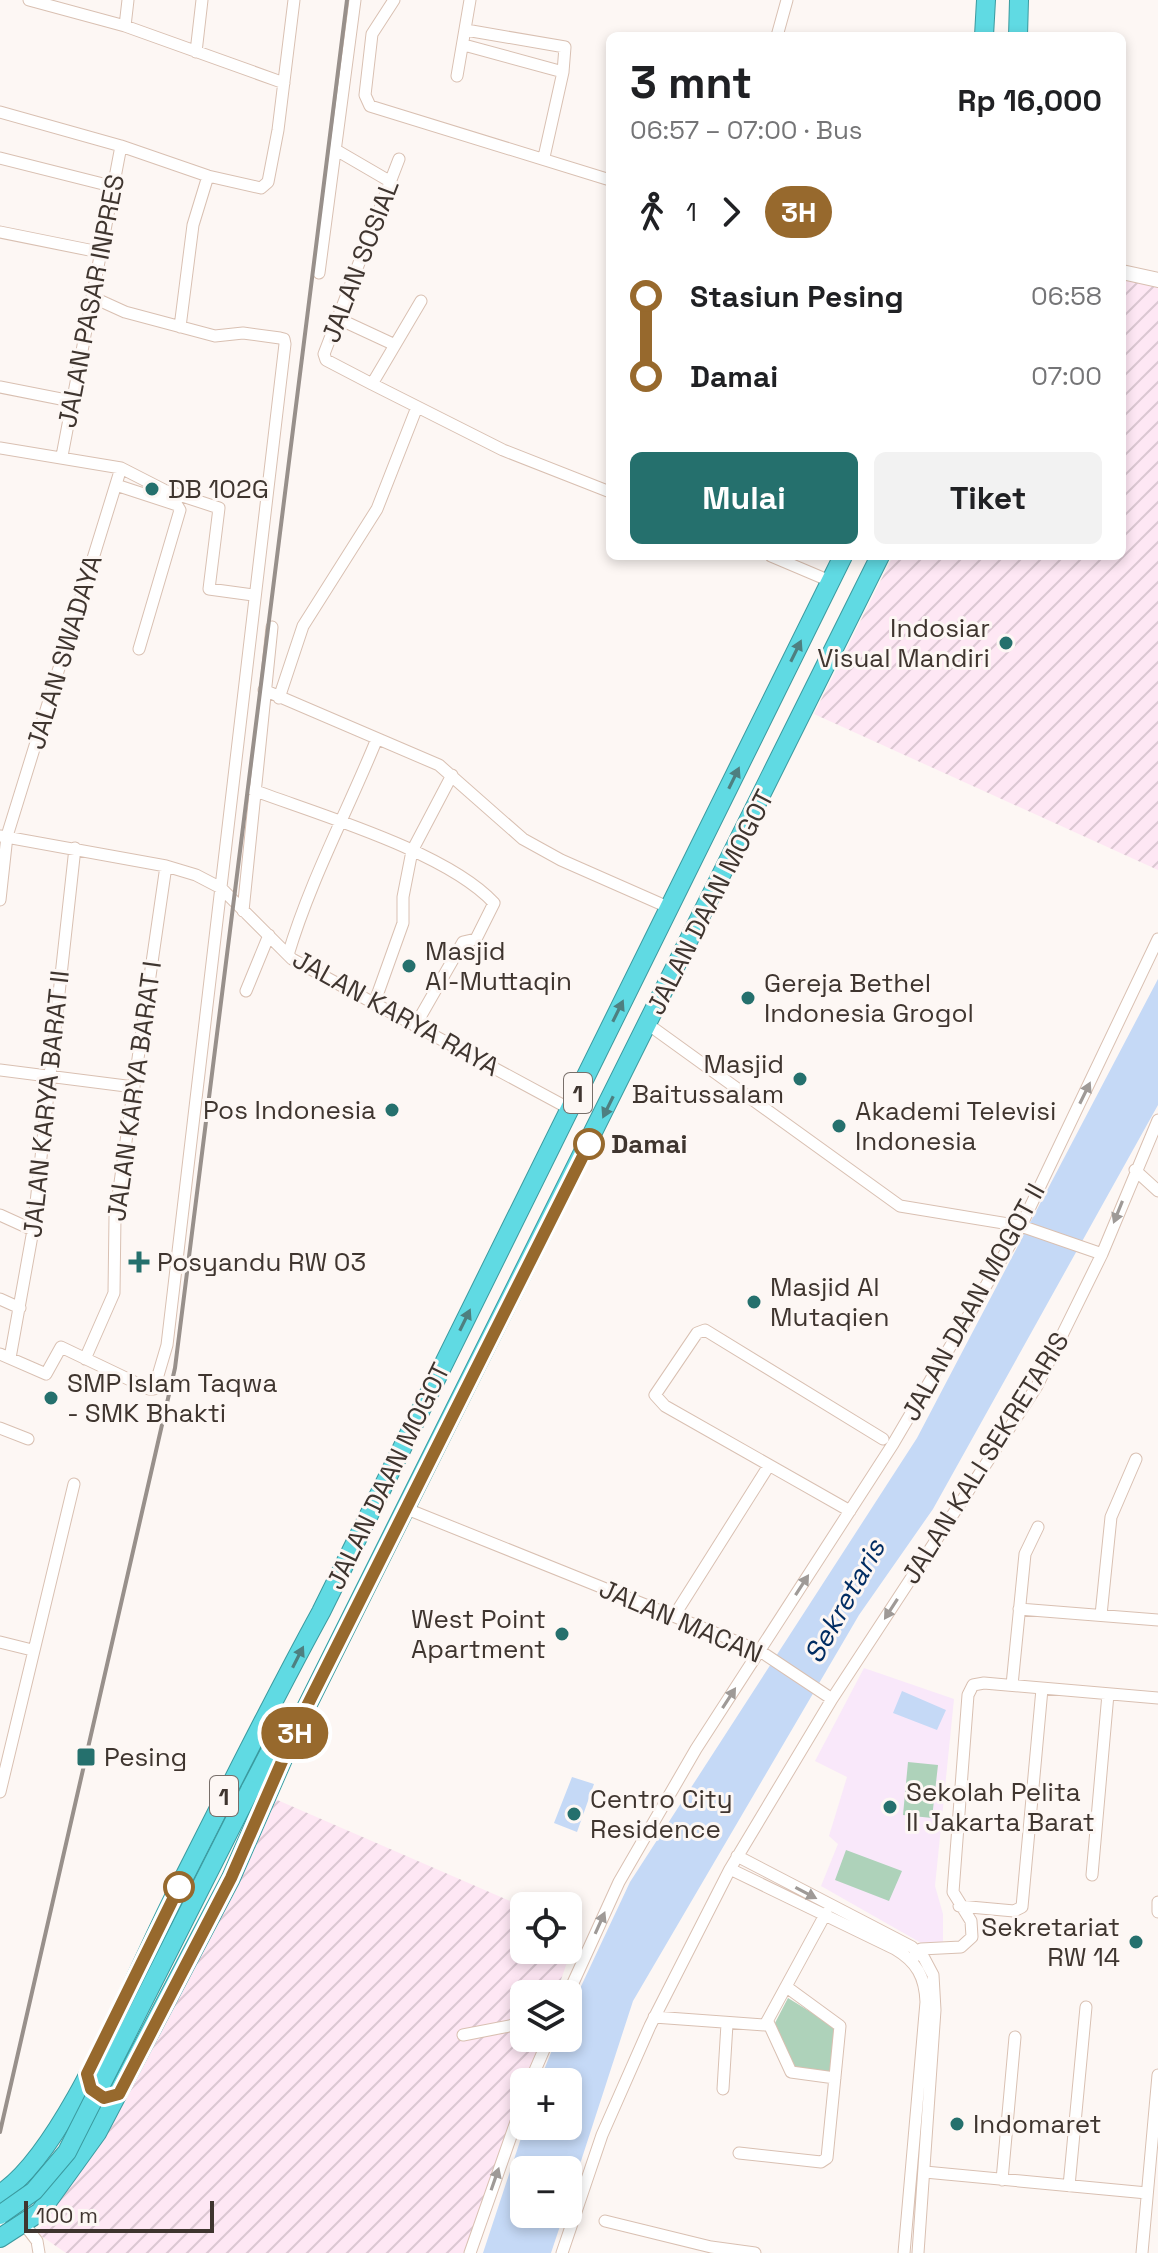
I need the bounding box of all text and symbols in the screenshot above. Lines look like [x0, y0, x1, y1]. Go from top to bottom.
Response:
text: 3 mnt [630, 55, 752, 111]
text: Rp 16,000 [957, 81, 1102, 120]
text: 06:57 – 07:00 · Bus [630, 113, 863, 147]
street label: JALAN PASAR INPRES [50, 171, 132, 431]
street label: JALAN SOSIAL [313, 175, 407, 347]
icon: walk [630, 190, 674, 234]
icon: forward [709, 190, 753, 234]
text: 3H [781, 194, 816, 230]
text: 1 [686, 195, 697, 229]
text: Stasiun Pesing [690, 277, 904, 316]
text: 06:58 [1031, 279, 1102, 313]
text: Damai [690, 357, 778, 396]
text: 07:00 [1031, 359, 1102, 393]
button: Mulai [630, 452, 858, 544]
button: Tiket [874, 452, 1102, 544]
place label: DB 102G [168, 472, 269, 506]
marker: DB 102G [143, 480, 161, 498]
street label: JALAN SWADAYA [18, 551, 110, 753]
place label: Indosiar Visual Mandiri [817, 611, 990, 675]
marker: Indosiar Visual Mandiri [997, 634, 1015, 652]
one-way arrow [789, 639, 803, 662]
one-way arrow [727, 767, 741, 790]
street label: JALAN DAAN MOGOT [639, 784, 781, 1020]
place label: Masjid Al-Muttaqin [425, 934, 572, 998]
street label: JALAN KARYA RAYA [287, 942, 505, 1084]
marker: Masjid Al-Muttaqin [400, 957, 418, 975]
street label: JALAN KARYA BARAT I [99, 959, 169, 1223]
place label: Gereja Bethel Indonesia Grogol [764, 966, 974, 1030]
street label: JALAN KARYA BARAT II [15, 969, 77, 1239]
marker: Gereja Bethel Indonesia Grogol [739, 989, 757, 1007]
one-way arrow [611, 1000, 625, 1023]
place label: Masjid Baitussalam [632, 1047, 784, 1111]
marker: Masjid Baitussalam [791, 1070, 809, 1088]
road number: 1 [564, 1073, 592, 1113]
one-way arrow [1078, 1081, 1092, 1104]
place label: Pos Indonesia [203, 1093, 376, 1127]
place label: Akademi Televisi Indonesia [855, 1094, 1056, 1158]
one-way arrow [601, 1096, 615, 1119]
marker: Pos Indonesia [383, 1101, 401, 1119]
marker: Akademi Televisi Indonesia [830, 1117, 848, 1135]
place label: Damai [611, 1127, 688, 1161]
marker: Damai [574, 1129, 604, 1159]
street label: JALAN DAAN MOGOT II [893, 1177, 1053, 1427]
one-way arrow [1112, 1200, 1125, 1224]
place label: Posyandu RW 03 [157, 1245, 366, 1279]
marker: Posyandu RW 03 [128, 1251, 150, 1273]
place label: Masjid Al Mutaqien [770, 1270, 889, 1334]
marker: Masjid Al Mutaqien [745, 1293, 763, 1311]
one-way arrow [459, 1308, 472, 1331]
street label: JALAN KALI SEKRETARIS [894, 1326, 1076, 1590]
street label: JALAN DAAN MOGOT [318, 1357, 458, 1595]
place label: SMP Islam Taqwa - SMK Bhakti [67, 1366, 277, 1430]
marker: SMP Islam Taqwa - SMK Bhakti [42, 1389, 60, 1407]
water label: Sekretaris [795, 1532, 893, 1669]
street label: JALAN MACAN [594, 1571, 768, 1671]
one-way arrow [795, 1574, 809, 1596]
one-way arrow [884, 1598, 899, 1620]
place label: West Point Apartment [411, 1602, 546, 1666]
marker: West Point Apartment [553, 1625, 571, 1643]
one-way arrow [291, 1645, 305, 1668]
one-way arrow [722, 1687, 736, 1709]
line badge: 3H [259, 1707, 331, 1759]
text: 3H [277, 1715, 313, 1751]
place label: Pesing [104, 1740, 187, 1774]
marker: Pesing [75, 1746, 97, 1768]
place label: Sekolah Pelita II Jakarta Barat [906, 1775, 1095, 1839]
road number: 1 [210, 1776, 238, 1816]
place label: Centro City Residence [590, 1782, 733, 1846]
marker: Sekolah Pelita II Jakarta Barat [881, 1798, 899, 1816]
marker: Centro City Residence [565, 1805, 583, 1823]
unlabelled marker [164, 1872, 194, 1902]
one-way arrow [795, 1886, 818, 1899]
map controls [510, 1892, 582, 2228]
button: locate [510, 1892, 582, 1964]
place label: Sekretariat RW 14 [981, 1910, 1120, 1974]
one-way arrow [593, 1911, 607, 1935]
marker: Sekretariat RW 14 [1127, 1933, 1145, 1951]
button: layers [510, 1980, 582, 2052]
button: + [510, 2068, 582, 2140]
place label: Indomaret [973, 2107, 1102, 2141]
marker: Indomaret [948, 2115, 966, 2133]
button: − [510, 2156, 582, 2228]
one-way arrow [489, 2167, 501, 2191]
scale bar [24, 2197, 214, 2233]
text: 100 m [36, 2201, 98, 2229]

